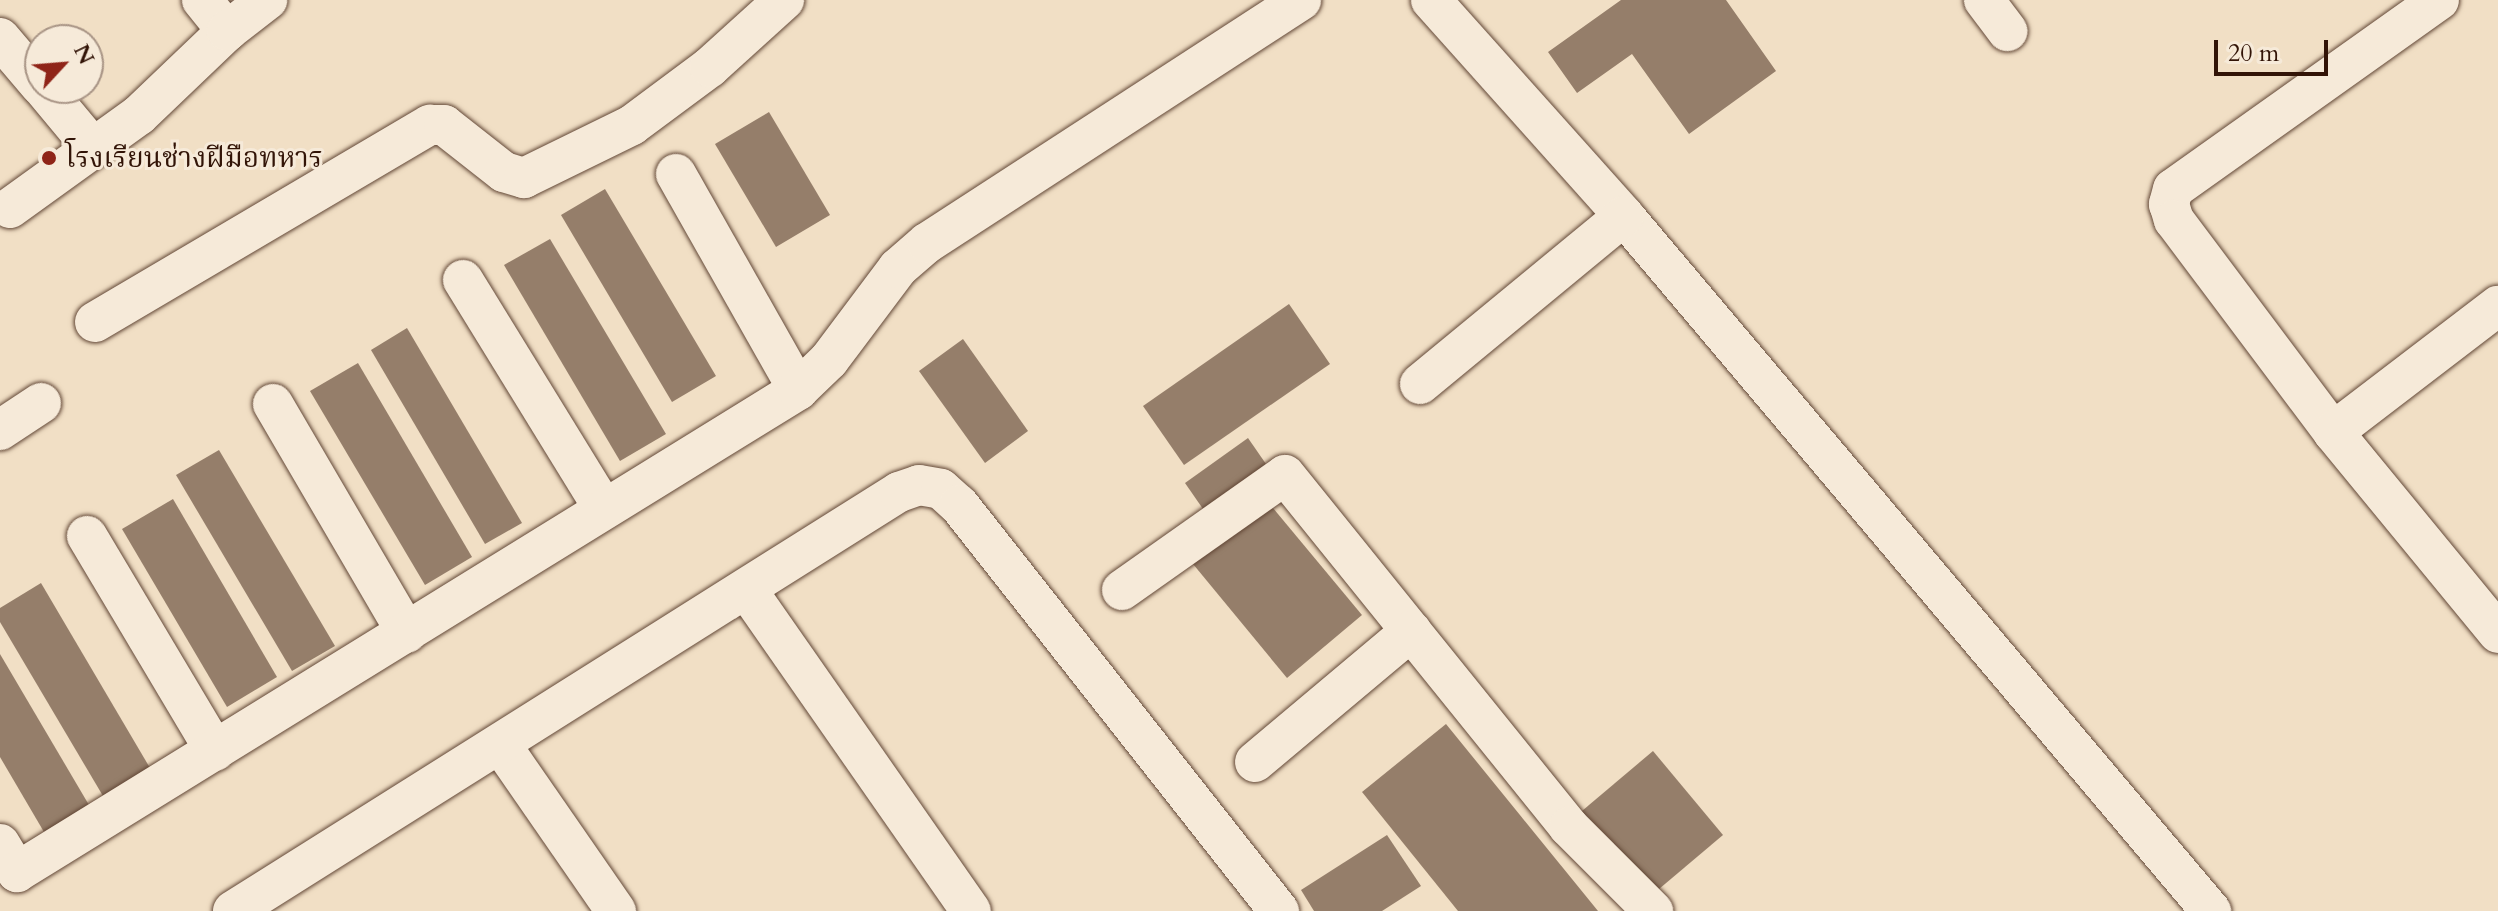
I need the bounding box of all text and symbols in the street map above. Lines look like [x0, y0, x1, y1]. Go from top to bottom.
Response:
north arrow [24, 24, 104, 104]
scale bar [2218, 24, 2332, 74]
text: 20 m [2228, 37, 2279, 70]
text: N [66, 39, 101, 70]
place label: โรงเรียนช่างฝีมือทหาร [65, 141, 323, 175]
marker: โรงเรียนช่างฝีมือทหาร [40, 149, 58, 167]

